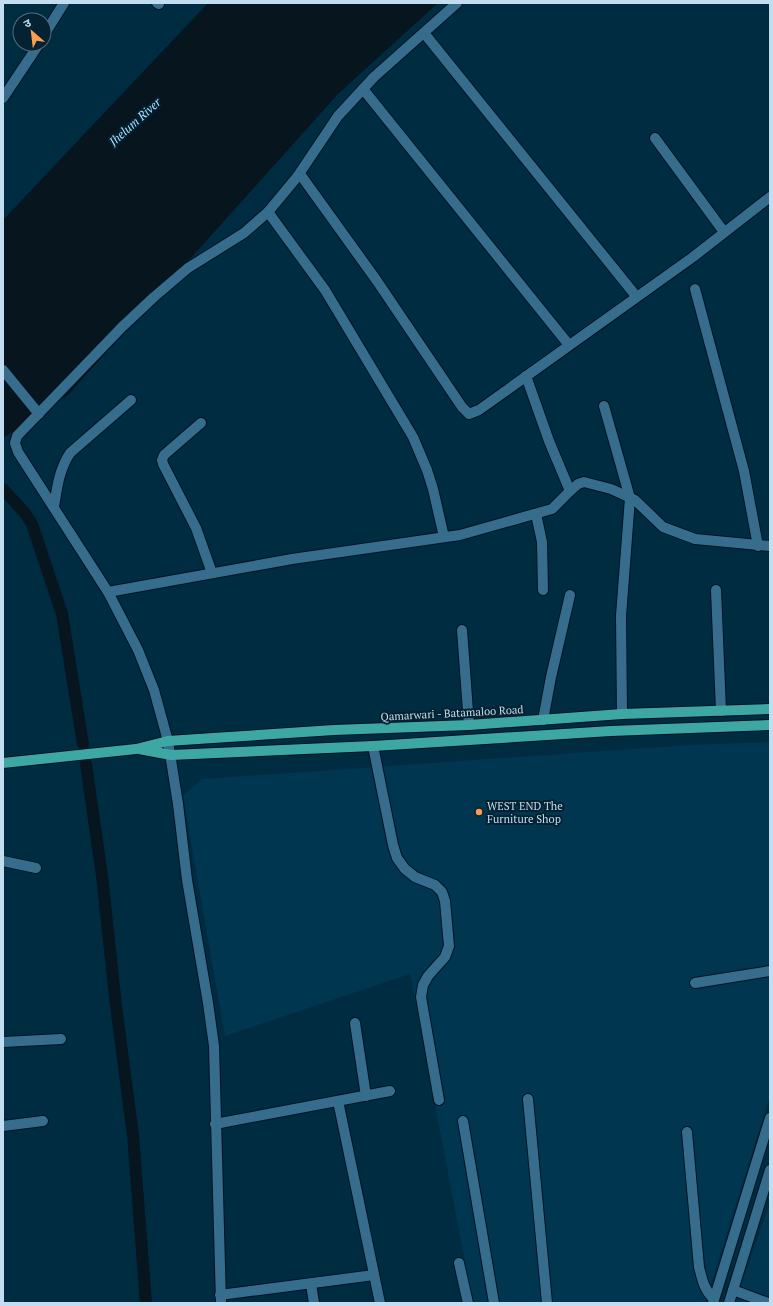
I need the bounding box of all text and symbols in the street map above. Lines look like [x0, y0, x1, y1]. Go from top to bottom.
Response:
north arrow [12, 12, 52, 52]
text: उ [21, 15, 34, 31]
water label: Jhelum River [105, 94, 165, 149]
street label: Qamarwari - Batamaloo Road [380, 702, 524, 724]
place label: WEST END The Furniture Shop [487, 799, 563, 826]
marker: WEST END The Furniture Shop [474, 807, 484, 817]

